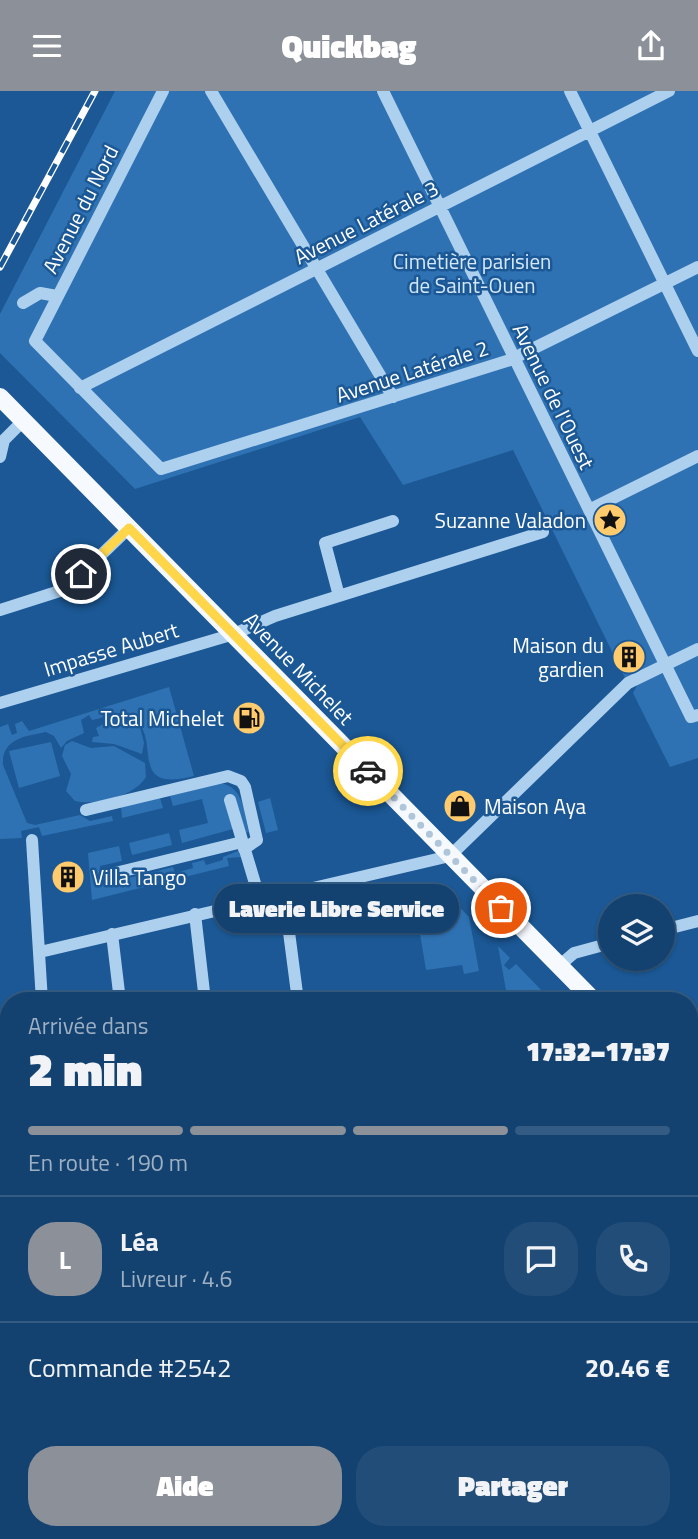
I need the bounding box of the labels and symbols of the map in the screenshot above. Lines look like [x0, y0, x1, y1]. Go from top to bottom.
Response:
street label: Avenue du Nord [34, 139, 126, 279]
street label: Avenue Latérale 3 [288, 172, 444, 272]
park label: Cimetière parisien de Saint-Ouen [393, 245, 551, 301]
street label: Avenue de l'Ouest [505, 318, 603, 475]
street label: Avenue Latérale 2 [332, 331, 492, 411]
place icon: Suzanne Valadon [591, 501, 629, 539]
place label: Suzanne Valadon [435, 504, 586, 536]
pin [51, 544, 111, 604]
street label: Avenue Michelet [237, 604, 362, 732]
street label: Impasse Aubert [40, 613, 183, 685]
place label: Maison du gardien [512, 629, 604, 685]
building icon: Maison du gardien [610, 638, 648, 676]
fuel station icon: Total Michelet [230, 699, 268, 737]
place label: Total Michelet [100, 702, 225, 734]
courier [333, 736, 403, 806]
shop icon: Maison Aya [441, 787, 479, 825]
place label: Maison Aya [484, 790, 587, 822]
building icon: Villa Tango [49, 858, 87, 896]
place label: Villa Tango [92, 861, 187, 893]
pin [471, 878, 531, 938]
callout: Laverie Libre Service [214, 883, 459, 933]

